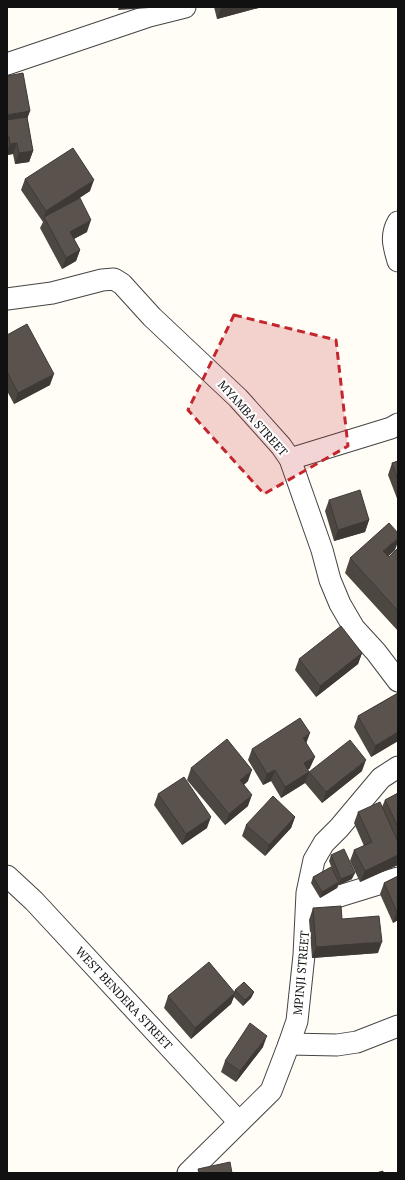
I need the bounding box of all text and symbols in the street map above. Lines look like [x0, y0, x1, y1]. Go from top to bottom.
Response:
street label: MYAMBA STREET [215, 377, 291, 459]
street label: MPINJI STREET [290, 930, 312, 1016]
street label: WEST BENDERA STREET [72, 944, 176, 1053]

